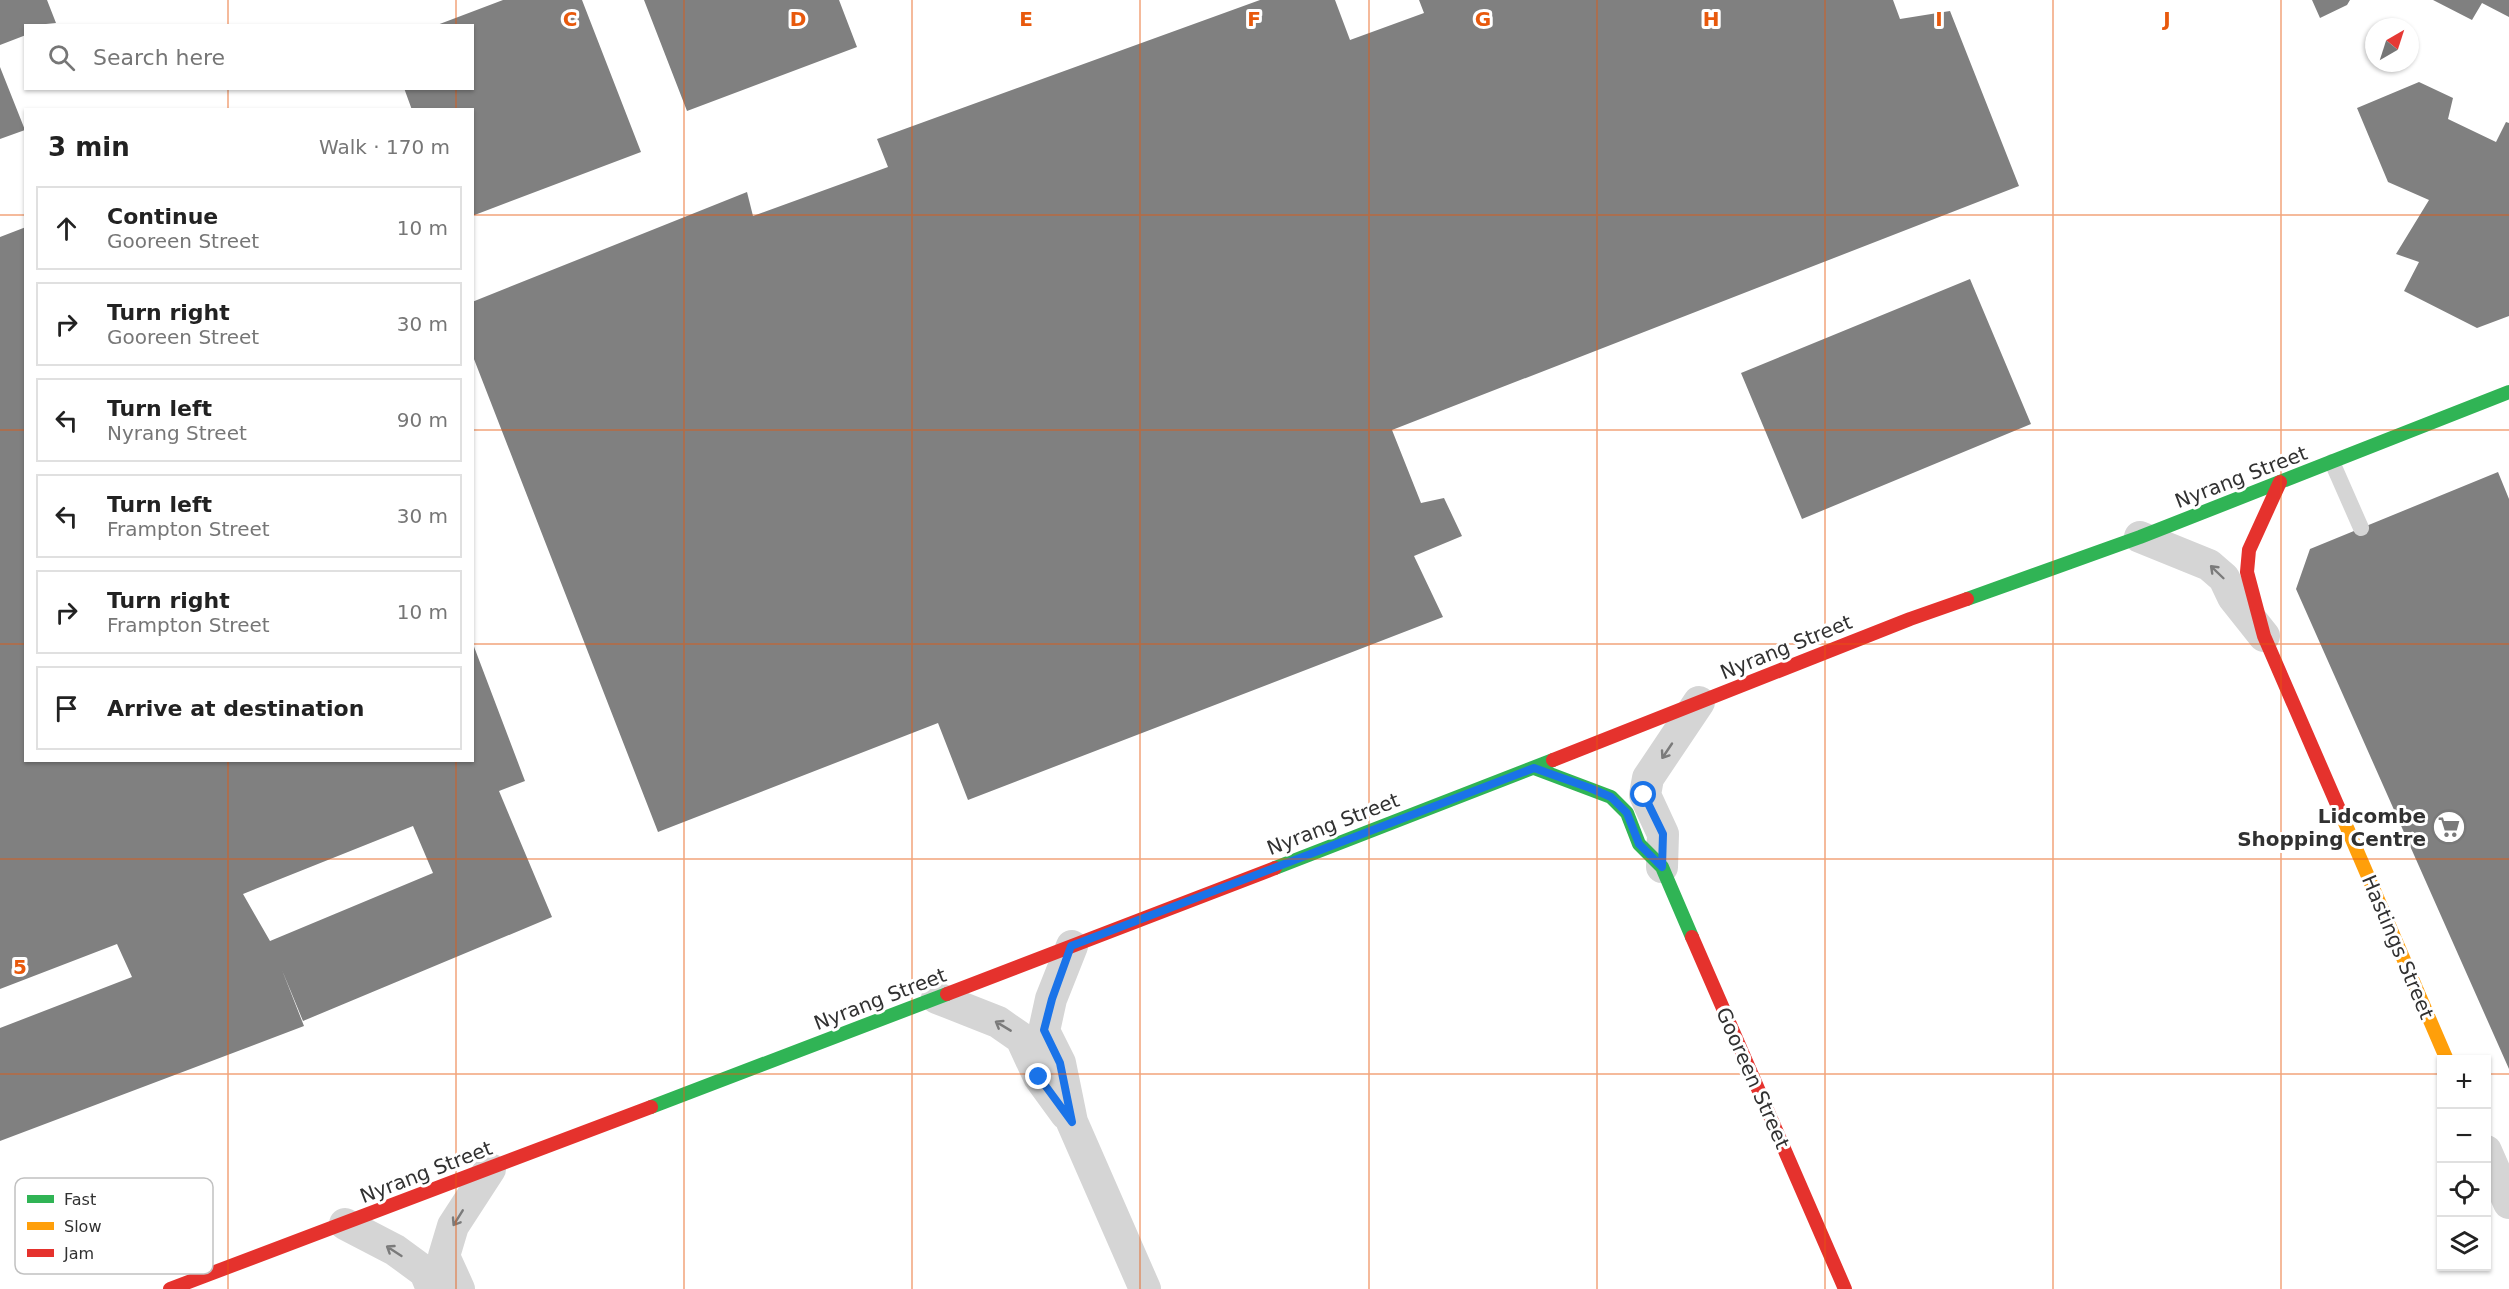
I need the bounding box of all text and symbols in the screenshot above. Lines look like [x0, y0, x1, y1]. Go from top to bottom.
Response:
text: C [563, 7, 577, 31]
text: D [790, 7, 806, 31]
text: E [1019, 7, 1033, 31]
text: F [1247, 7, 1261, 31]
text: G [1475, 7, 1491, 31]
text: H [1703, 7, 1719, 31]
text: I [1935, 7, 1943, 31]
text: J [2161, 7, 2171, 31]
north arrow [2365, 18, 2419, 72]
search box [24, 24, 474, 90]
icon: search [45, 41, 78, 74]
text: Search here [93, 45, 225, 70]
text: 3 min [48, 132, 130, 162]
text: Walk · 170 m [319, 135, 450, 159]
text: Continue [107, 204, 218, 229]
icon: ahead [50, 212, 83, 245]
text: 10 m [397, 216, 448, 240]
text: Gooreen Street [107, 229, 259, 253]
text: Turn right [107, 300, 230, 325]
icon: right [50, 308, 83, 341]
text: 30 m [397, 312, 448, 336]
text: Gooreen Street [107, 325, 259, 349]
text: Turn left [107, 396, 212, 421]
icon: left [50, 404, 83, 437]
text: 90 m [397, 408, 448, 432]
text: Nyrang Street [107, 421, 247, 445]
street label: Nyrang Street [2171, 441, 2311, 513]
text: Turn left [107, 492, 212, 517]
icon: left [50, 500, 83, 533]
text: 30 m [397, 504, 448, 528]
text: Frampton Street [107, 517, 270, 541]
one-way arrow [2209, 565, 2224, 580]
text: Turn right [107, 588, 230, 613]
icon: right [50, 596, 83, 629]
text: 10 m [397, 600, 448, 624]
street label: Nyrang Street [1717, 610, 1855, 684]
text: Frampton Street [107, 613, 270, 637]
icon: arrive [50, 692, 83, 725]
text: Arrive at destination [107, 696, 364, 721]
one-way arrow [1660, 742, 1672, 759]
route start [1630, 781, 1656, 807]
street label: Nyrang Street [1263, 788, 1403, 860]
place label: Lidcombe Shopping Centre [2237, 804, 2426, 851]
supermarket icon: Lidcombe Shopping Centre [2431, 809, 2467, 845]
street label: Hastings Street [2357, 871, 2439, 1023]
text: 5 [13, 955, 27, 979]
street label: Nyrang Street [810, 963, 950, 1035]
street label: Gooreen Street [1711, 1004, 1795, 1153]
one-way arrow [995, 1019, 1012, 1031]
map controls [2437, 1055, 2491, 1271]
button: + [2437, 1055, 2491, 1109]
route end [1025, 1063, 1051, 1089]
button: − [2437, 1109, 2491, 1163]
street label: Nyrang Street [356, 1136, 496, 1208]
button: locate [2437, 1163, 2491, 1217]
legend [15, 1178, 213, 1274]
text: Fast [64, 1190, 96, 1209]
one-way arrow [452, 1209, 465, 1226]
text: Slow [64, 1217, 101, 1236]
button: layers [2437, 1217, 2491, 1271]
text: Jam [63, 1244, 94, 1263]
one-way arrow [386, 1244, 403, 1256]

